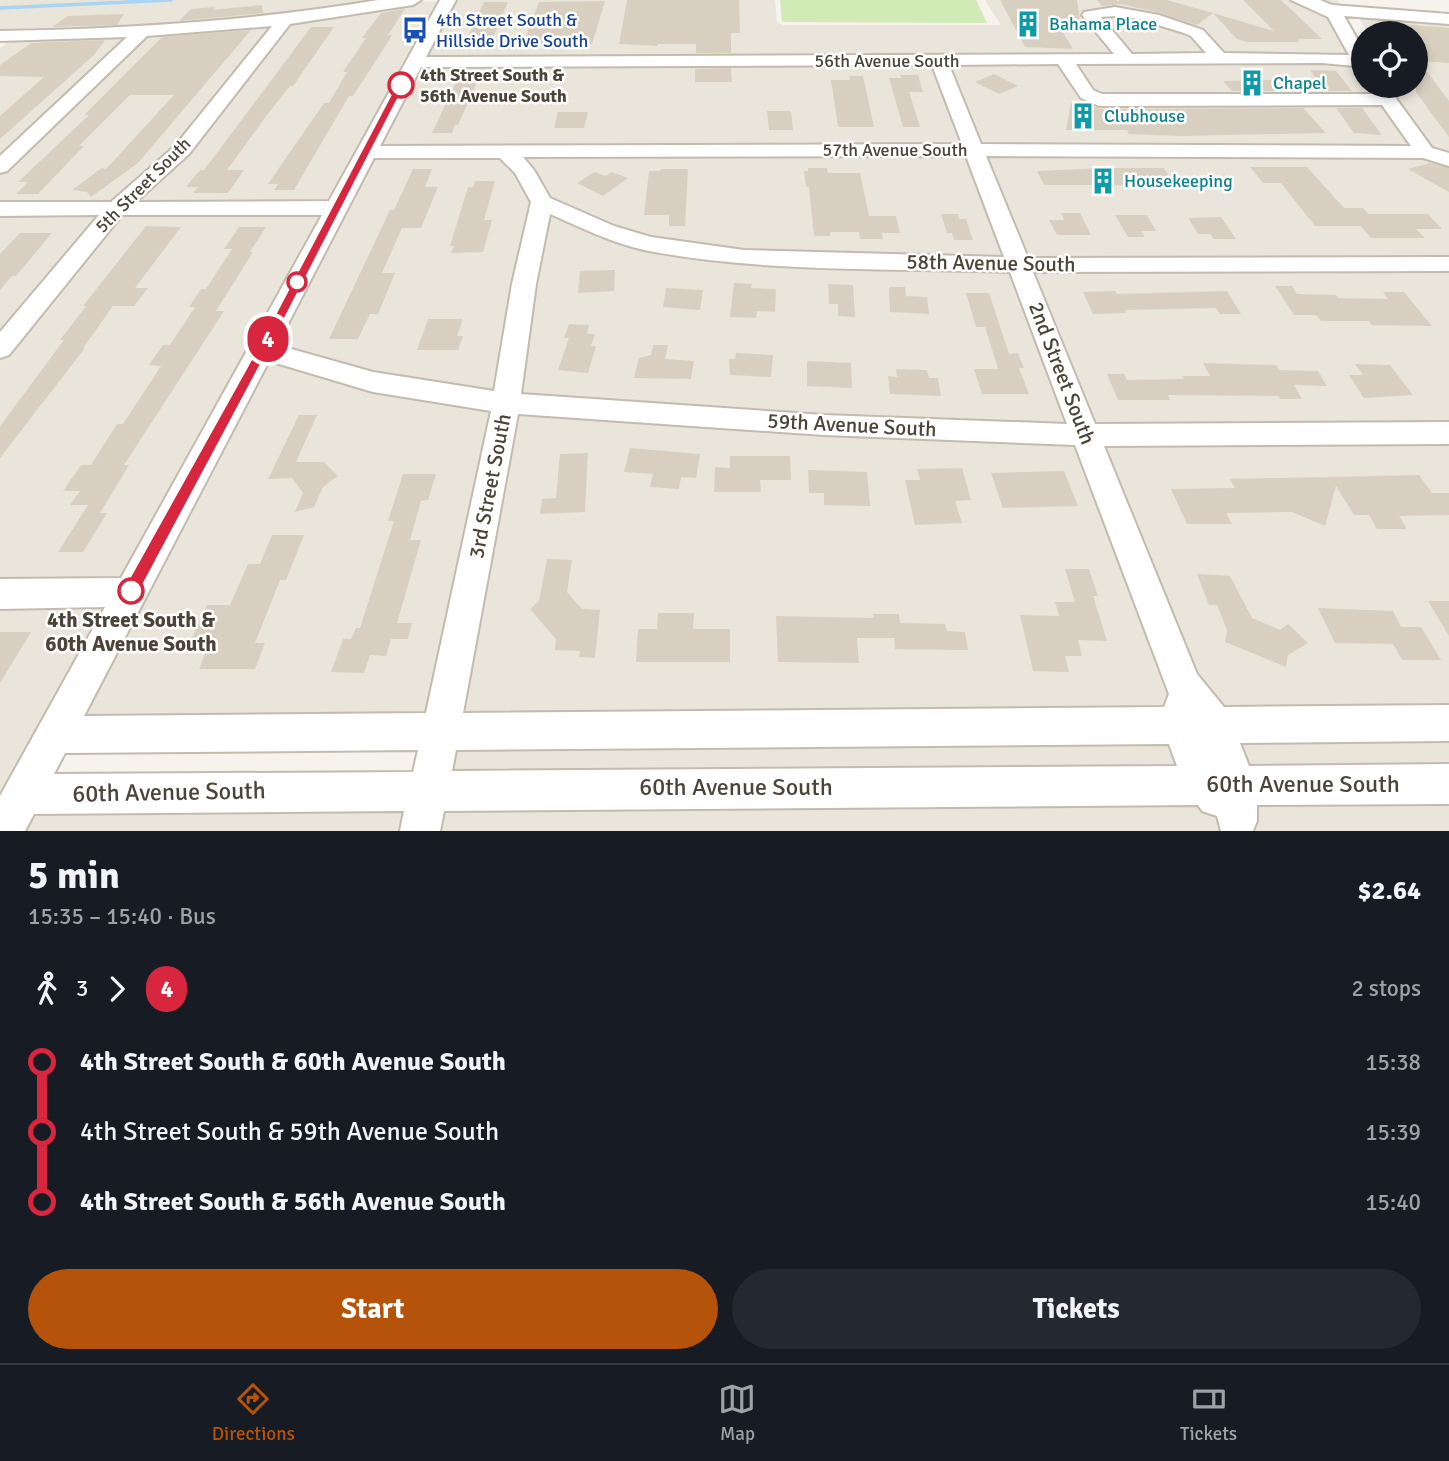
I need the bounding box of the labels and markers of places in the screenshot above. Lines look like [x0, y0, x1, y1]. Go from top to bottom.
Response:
place label: 4th Street South & Hillside Drive South [436, 9, 588, 52]
building icon: Bahama Place [1013, 9, 1043, 39]
place label: Bahama Place [1049, 13, 1157, 35]
bus stop icon: 4th Street South & Hillside Drive South [400, 15, 430, 45]
place label: 4th Street South & 56th Avenue South [420, 64, 567, 107]
building icon: Chapel [1237, 68, 1267, 98]
marker: 4th Street South & 56th Avenue South [388, 72, 414, 98]
place label: Chapel [1273, 72, 1327, 94]
building icon: Clubhouse [1068, 101, 1098, 131]
place label: Clubhouse [1104, 105, 1185, 127]
building icon: Housekeeping [1088, 166, 1118, 196]
place label: Housekeeping [1124, 170, 1233, 192]
unlabelled marker [287, 272, 307, 292]
marker: 4th Street South & 60th Avenue South [118, 578, 144, 604]
place label: 4th Street South & 60th Avenue South [45, 607, 217, 657]

